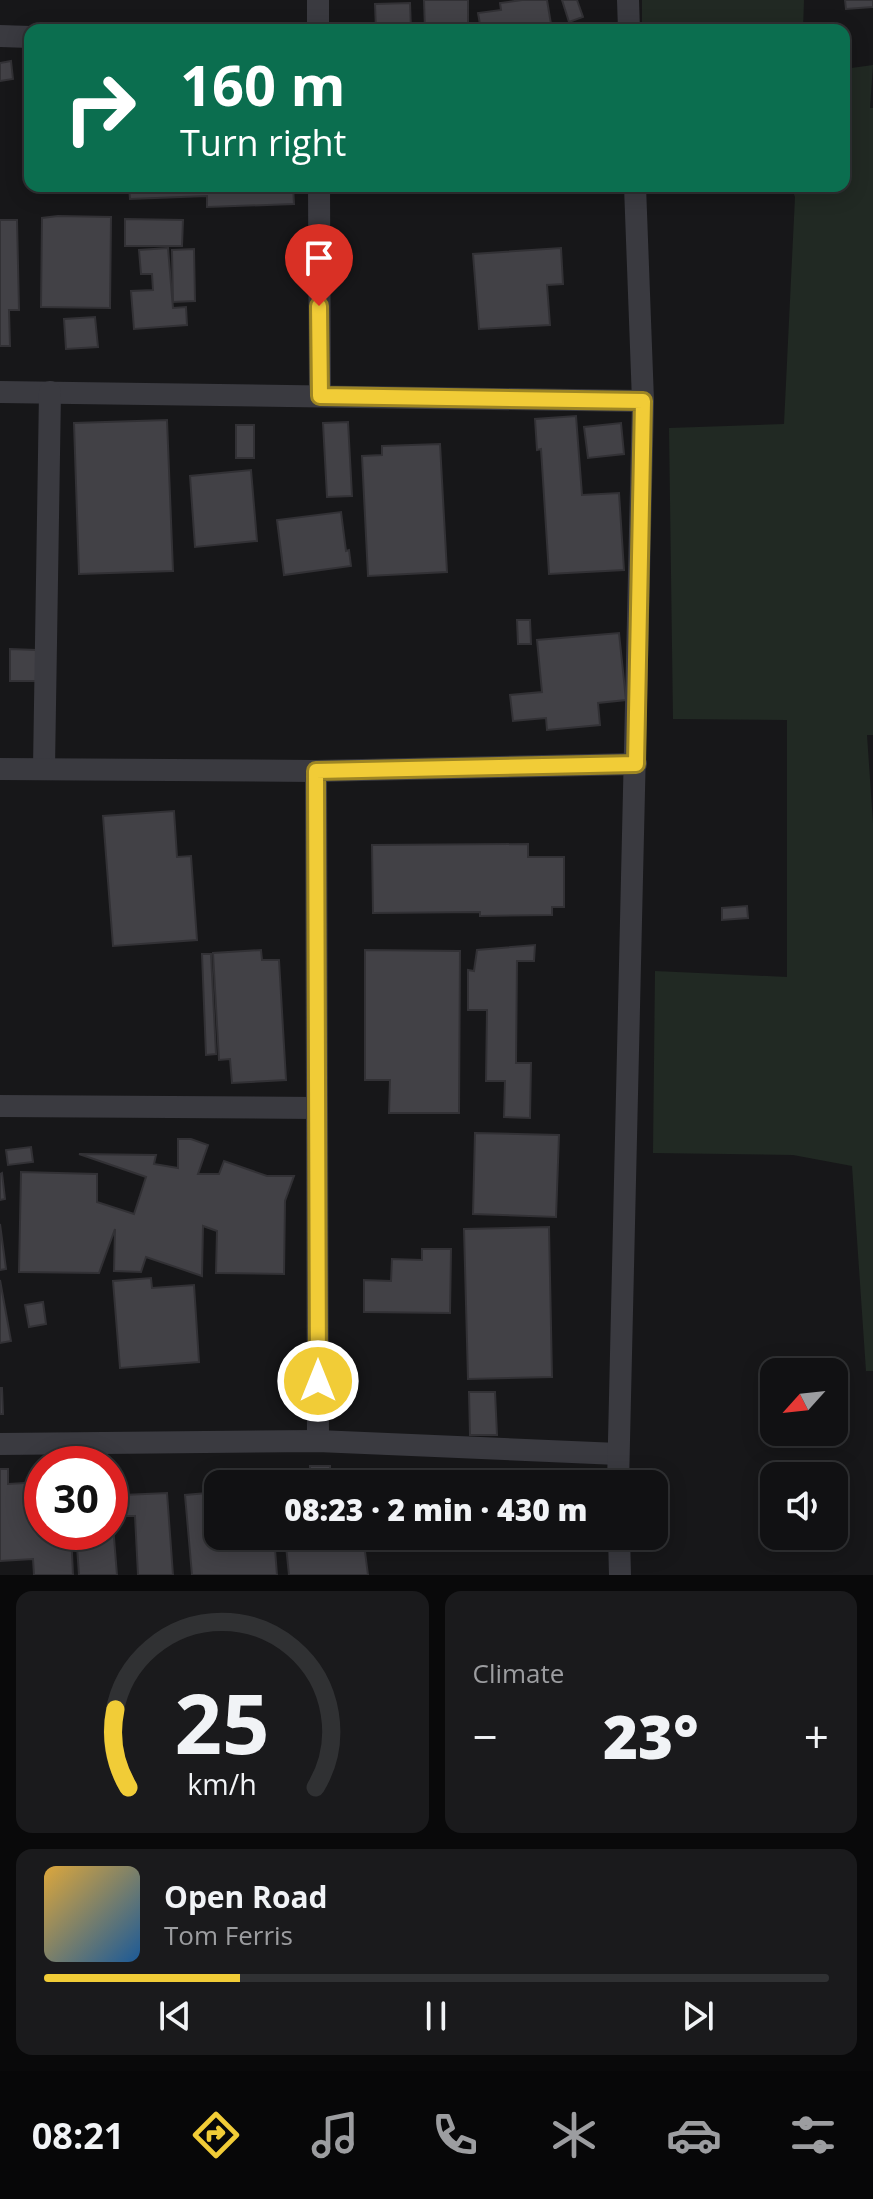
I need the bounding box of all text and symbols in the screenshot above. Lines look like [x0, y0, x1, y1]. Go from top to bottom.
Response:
text: 160 m [180, 46, 346, 122]
icon: right [48, 56, 152, 160]
text: Turn right [180, 118, 346, 167]
pin [285, 224, 353, 306]
icon: arrive [297, 236, 341, 280]
position arrow [276, 1339, 360, 1423]
north arrow [760, 1358, 848, 1446]
map controls [760, 1358, 848, 1550]
speed limit sign: 30 [24, 1446, 128, 1550]
button: sound [760, 1462, 848, 1550]
text: 08:23 · 2 min · 430 m [284, 1489, 588, 1530]
text: Climate [473, 1655, 564, 1691]
text: 25 [175, 1665, 270, 1778]
text: 23° [603, 1695, 699, 1777]
text: − [473, 1706, 498, 1766]
text: + [804, 1706, 829, 1766]
text: km/h [188, 1764, 257, 1803]
text: Open Road [164, 1876, 328, 1917]
text: Tom Ferris [164, 1917, 293, 1953]
icon: previous [153, 1994, 197, 2038]
icon: pause [414, 1994, 458, 2038]
icon: next [676, 1994, 720, 2038]
icon: directions [188, 2107, 244, 2163]
icon: music [307, 2107, 363, 2163]
icon: phone [427, 2107, 483, 2163]
icon: climate [546, 2107, 602, 2163]
icon: car [666, 2107, 722, 2163]
icon: filters [785, 2107, 841, 2163]
text: 08:21 [32, 2111, 124, 2160]

